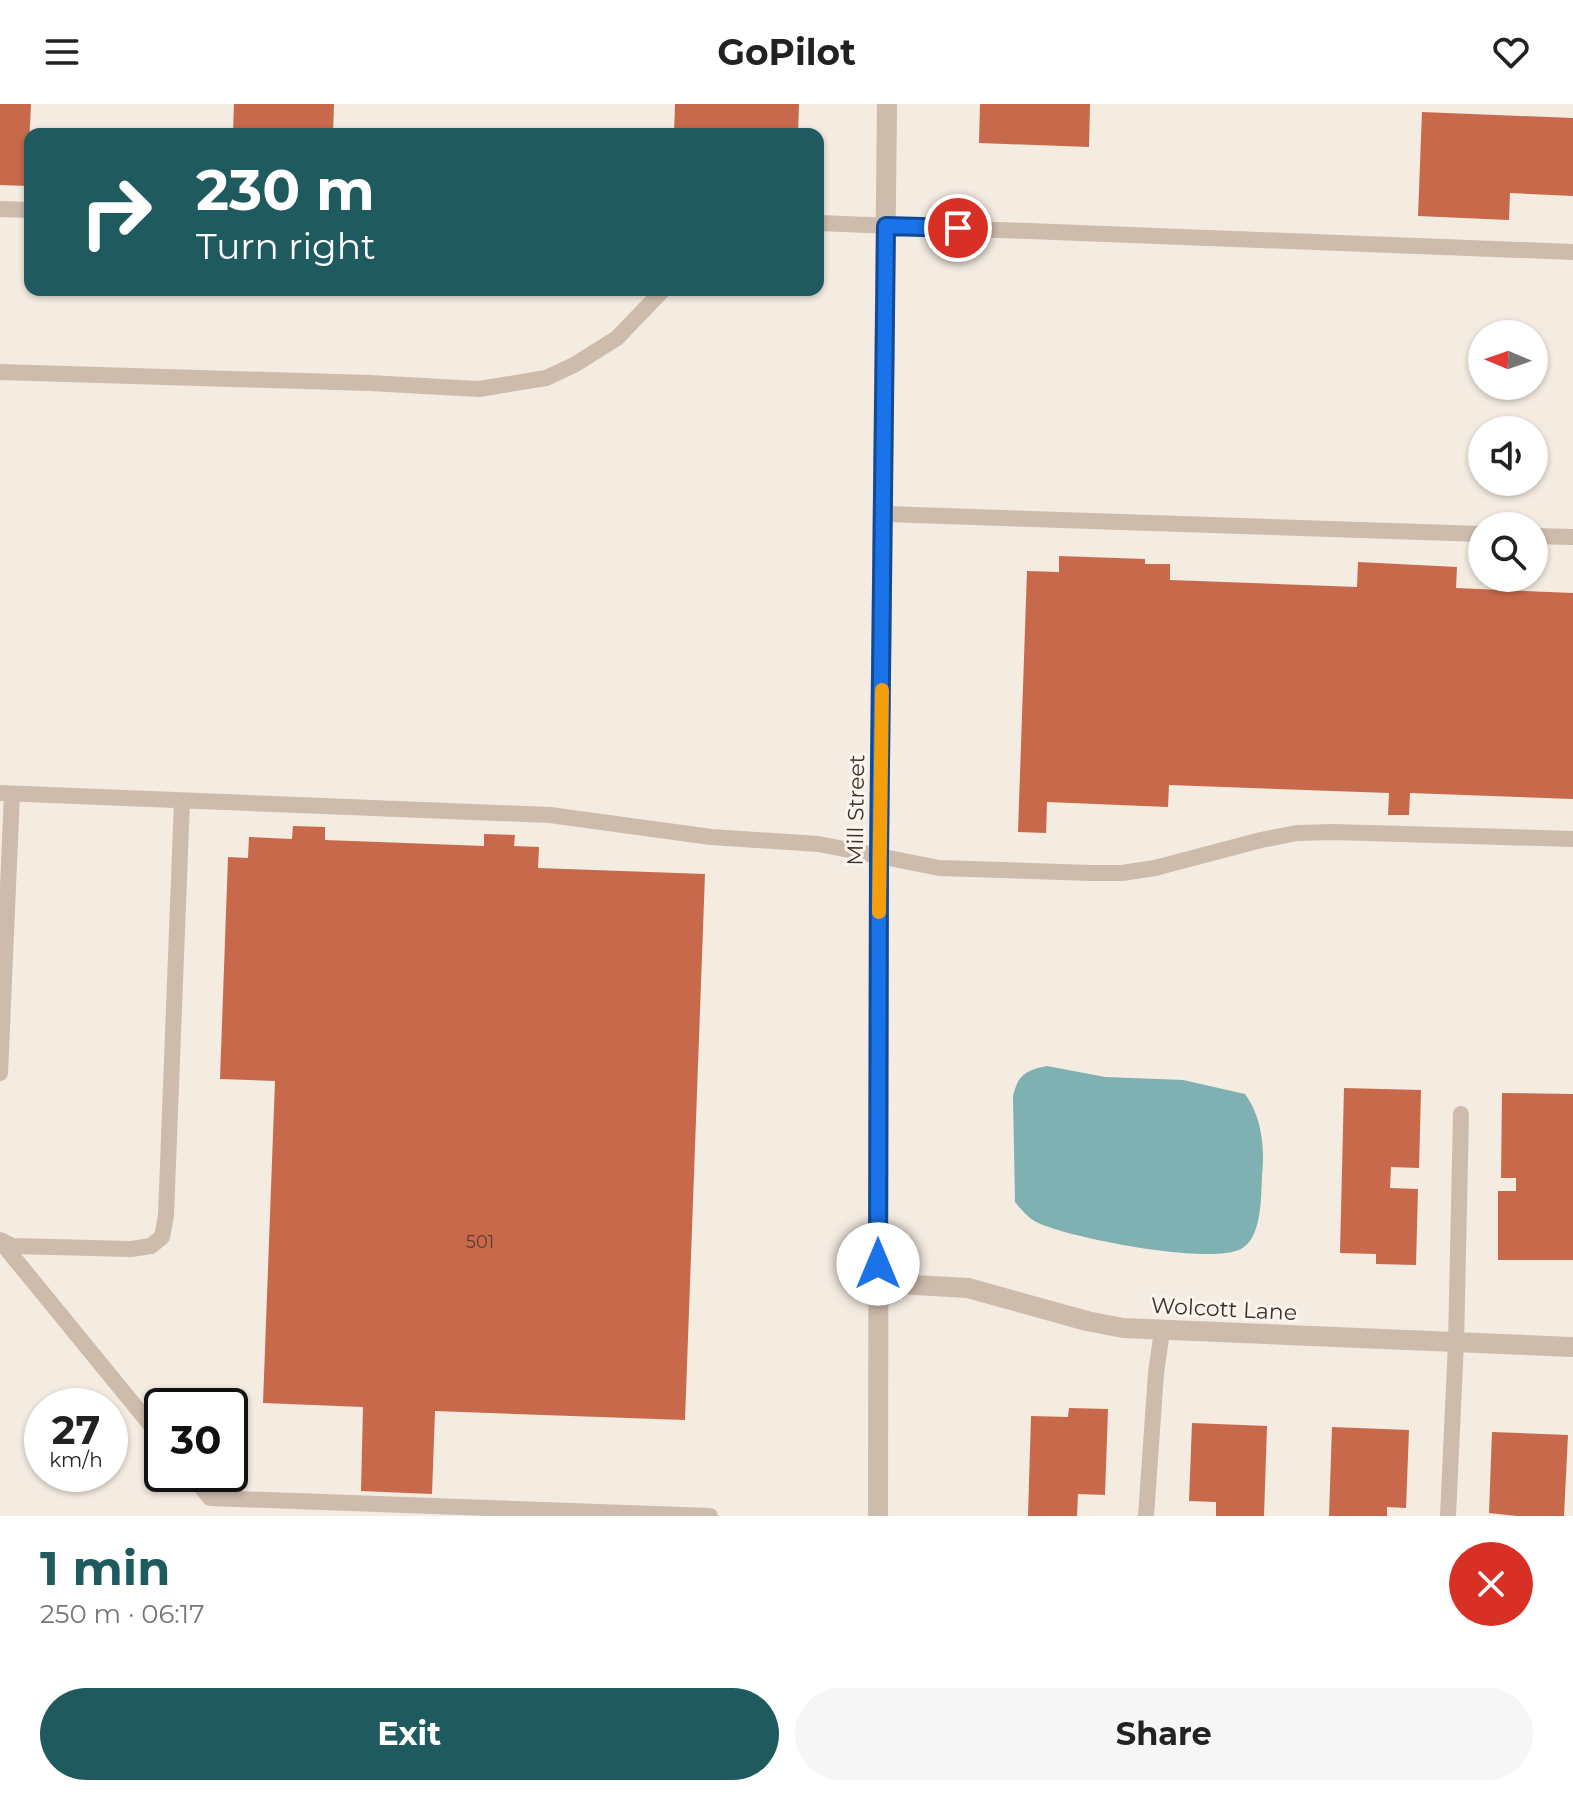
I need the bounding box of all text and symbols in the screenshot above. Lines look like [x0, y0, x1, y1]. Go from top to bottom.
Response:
icon: menu [40, 30, 84, 74]
text: GoPilot [717, 30, 856, 74]
icon: heart [1489, 30, 1533, 74]
text: 230 m [196, 156, 375, 224]
icon: right [64, 160, 168, 264]
pin [924, 194, 992, 262]
icon: arrive [936, 206, 980, 250]
text: Turn right [196, 224, 376, 268]
north arrow [1468, 320, 1548, 400]
map controls [1468, 320, 1548, 592]
button: sound [1468, 416, 1548, 496]
button: search [1468, 512, 1548, 592]
street label: Mill Street [842, 754, 870, 866]
position arrow [836, 1222, 920, 1306]
house number: 501 [466, 1231, 494, 1253]
street label: Wolcott Lane [1150, 1292, 1298, 1326]
speed limit sign: 30 [144, 1388, 248, 1492]
text: 27 [52, 1405, 100, 1454]
text: km/h [49, 1448, 103, 1472]
text: 1 min [40, 1539, 170, 1597]
button: close [1449, 1542, 1533, 1626]
text: 250 m · 06:17 [40, 1598, 205, 1630]
button: Exit [40, 1688, 779, 1780]
button: Share [795, 1688, 1533, 1780]

